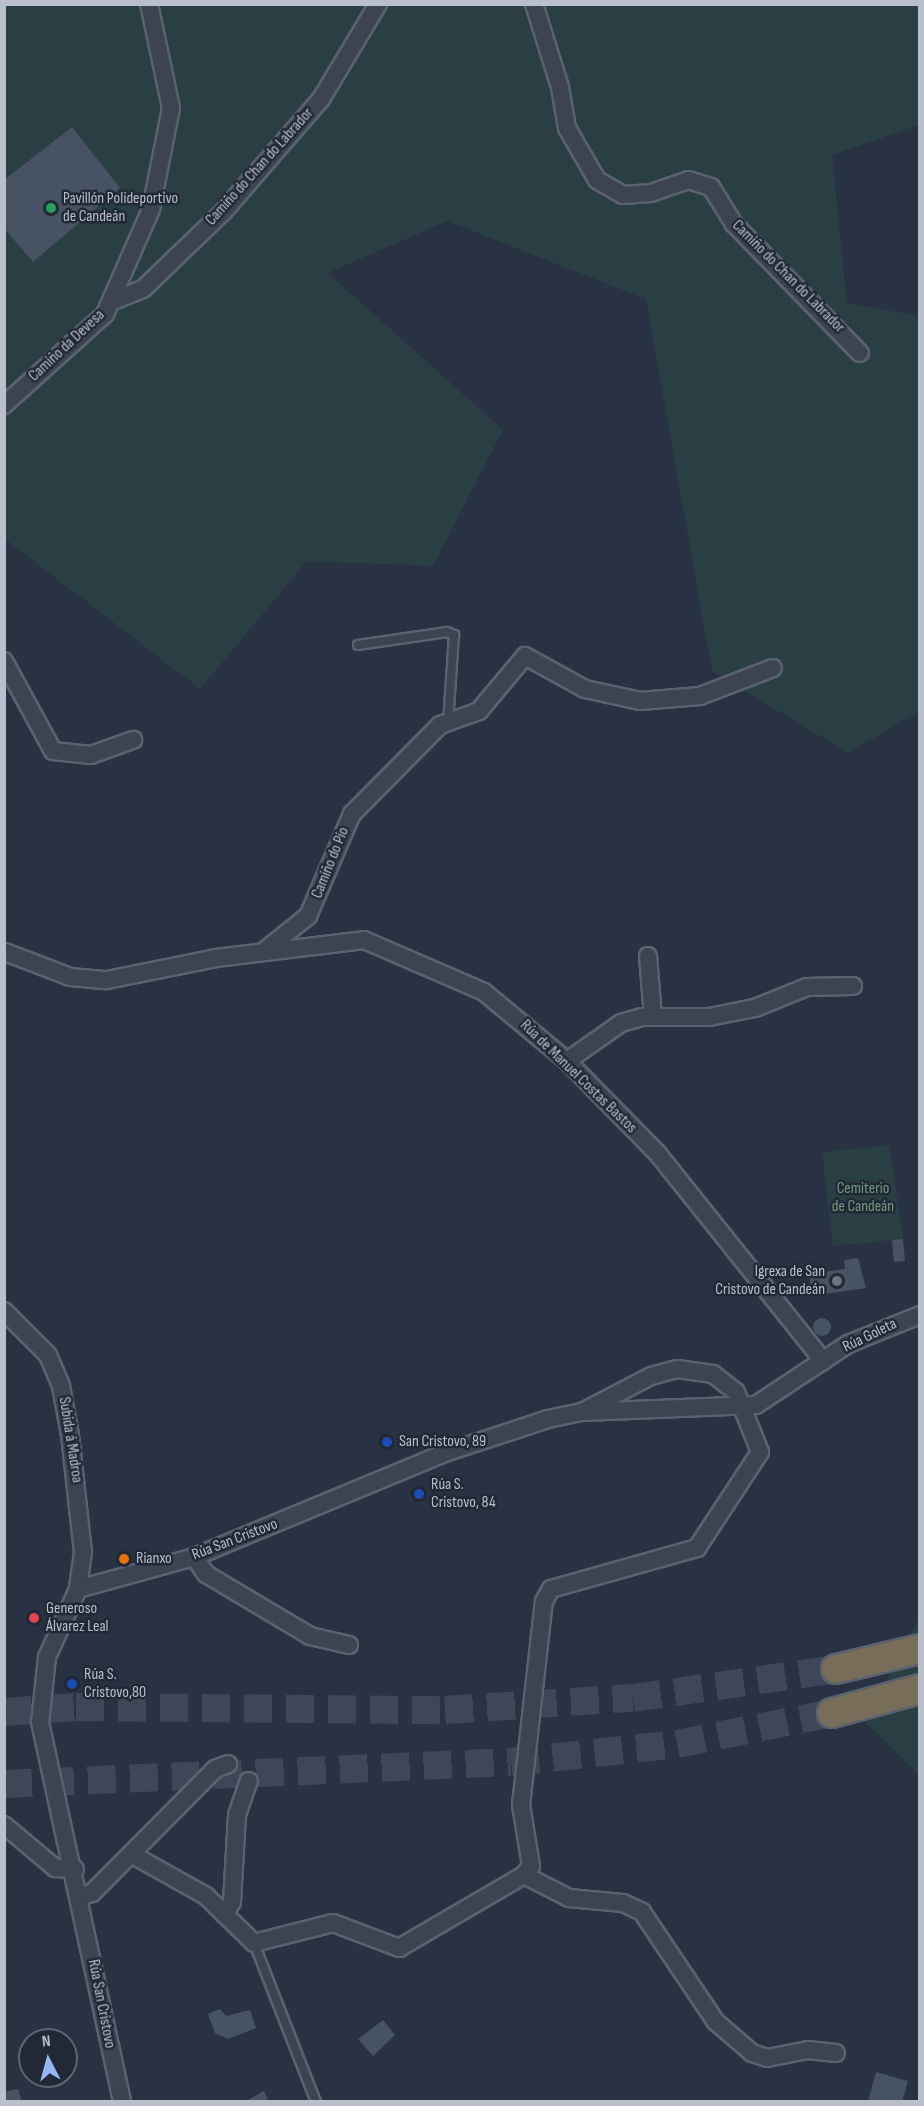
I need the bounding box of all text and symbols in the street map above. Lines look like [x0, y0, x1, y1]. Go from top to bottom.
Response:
street label: Camiño do Chan do Labrador [202, 104, 318, 230]
place label: Pavillón Polideportivo de Candeán [63, 189, 178, 227]
marker: Pavillón Polideportivo de Candeán [44, 201, 58, 215]
street label: Camiño do Chan do Labrador [727, 216, 849, 338]
street label: Camiño da Devesa [25, 306, 109, 386]
street label: Camiño do Pío [308, 825, 354, 901]
street label: Rúa de Manuel Costas Bastos [516, 1016, 640, 1138]
park label: Cemiterio de Candeán [832, 1179, 894, 1217]
place label: Igrexa de San Cristovo de Candeán [715, 1262, 825, 1300]
marker: Igrexa de San Cristovo de Candeán [830, 1274, 844, 1288]
street label: Rúa Goleta [840, 1315, 900, 1357]
street label: Subida á Madroa [54, 1396, 86, 1484]
place label: San Cristovo, 89 [399, 1432, 486, 1452]
marker: San Cristovo, 89 [380, 1435, 394, 1449]
place label: Rúa S. Cristovo, 84 [431, 1475, 496, 1513]
marker: Rúa S. Cristovo, 84 [412, 1487, 426, 1501]
street label: Rúa San Cristovo [189, 1515, 281, 1565]
place label: Rianxo [136, 1549, 172, 1569]
marker: Rianxo [117, 1552, 131, 1566]
place label: Generoso Álvarez Leal [46, 1599, 109, 1637]
marker: Generoso Álvarez Leal [27, 1611, 41, 1625]
place label: Rúa S. Cristovo,80 [84, 1665, 146, 1703]
marker: Rúa S. Cristovo,80 [65, 1677, 79, 1691]
street label: Rúa San Cristovo [83, 1958, 119, 2050]
north arrow [18, 2028, 78, 2088]
text: N [41, 2032, 52, 2051]

